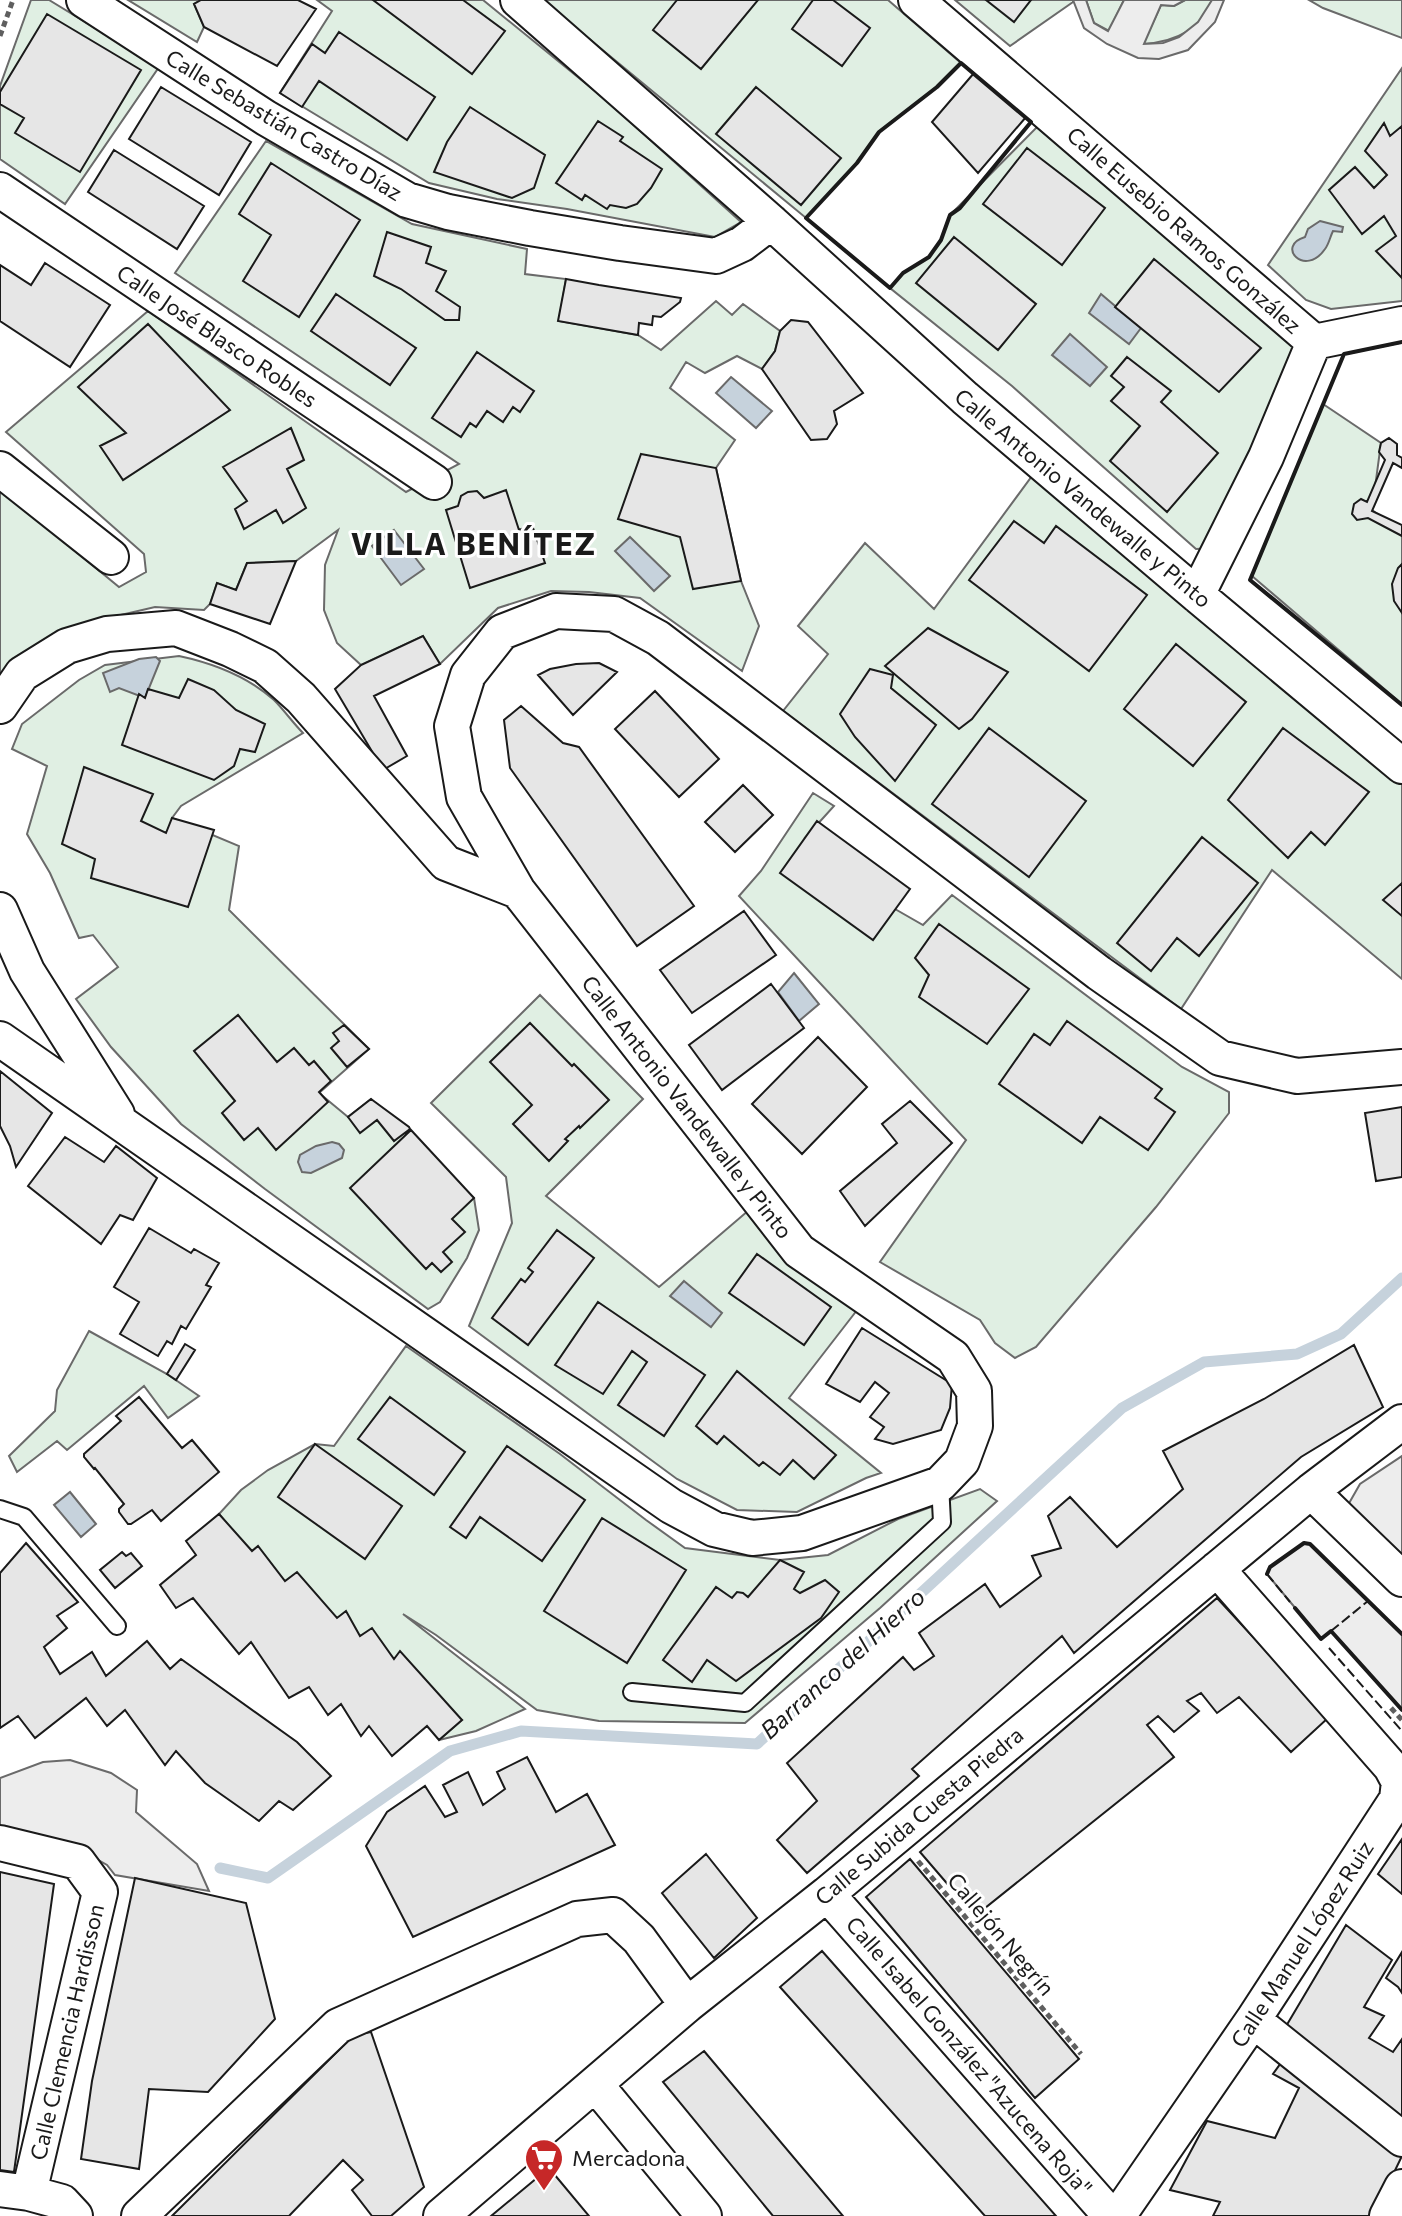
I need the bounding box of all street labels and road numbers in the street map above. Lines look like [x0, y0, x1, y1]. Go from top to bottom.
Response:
street label: Calle Sebastián Castro Díaz [161, 43, 407, 206]
street label: Calle Eusebio Ramos González [1062, 121, 1307, 339]
street label: Calle José Blasco Robles [112, 259, 323, 413]
street label: Calle Antonio Vandewalle y Pinto [950, 382, 1217, 613]
street label: Calle Antonio Vandewalle y Pinto [576, 970, 799, 1244]
street label: Calle Subida Cuesta Piedra [809, 1721, 1028, 1911]
street label: Calle Manuel López Ruiz [1225, 1835, 1379, 2052]
street label: Callejón Negrín [942, 1867, 1061, 2001]
street label: Calle Clemencia Hardisson [24, 1901, 109, 2163]
street label: Calle Isabel González "Azucena Roja" [841, 1911, 1098, 2201]

